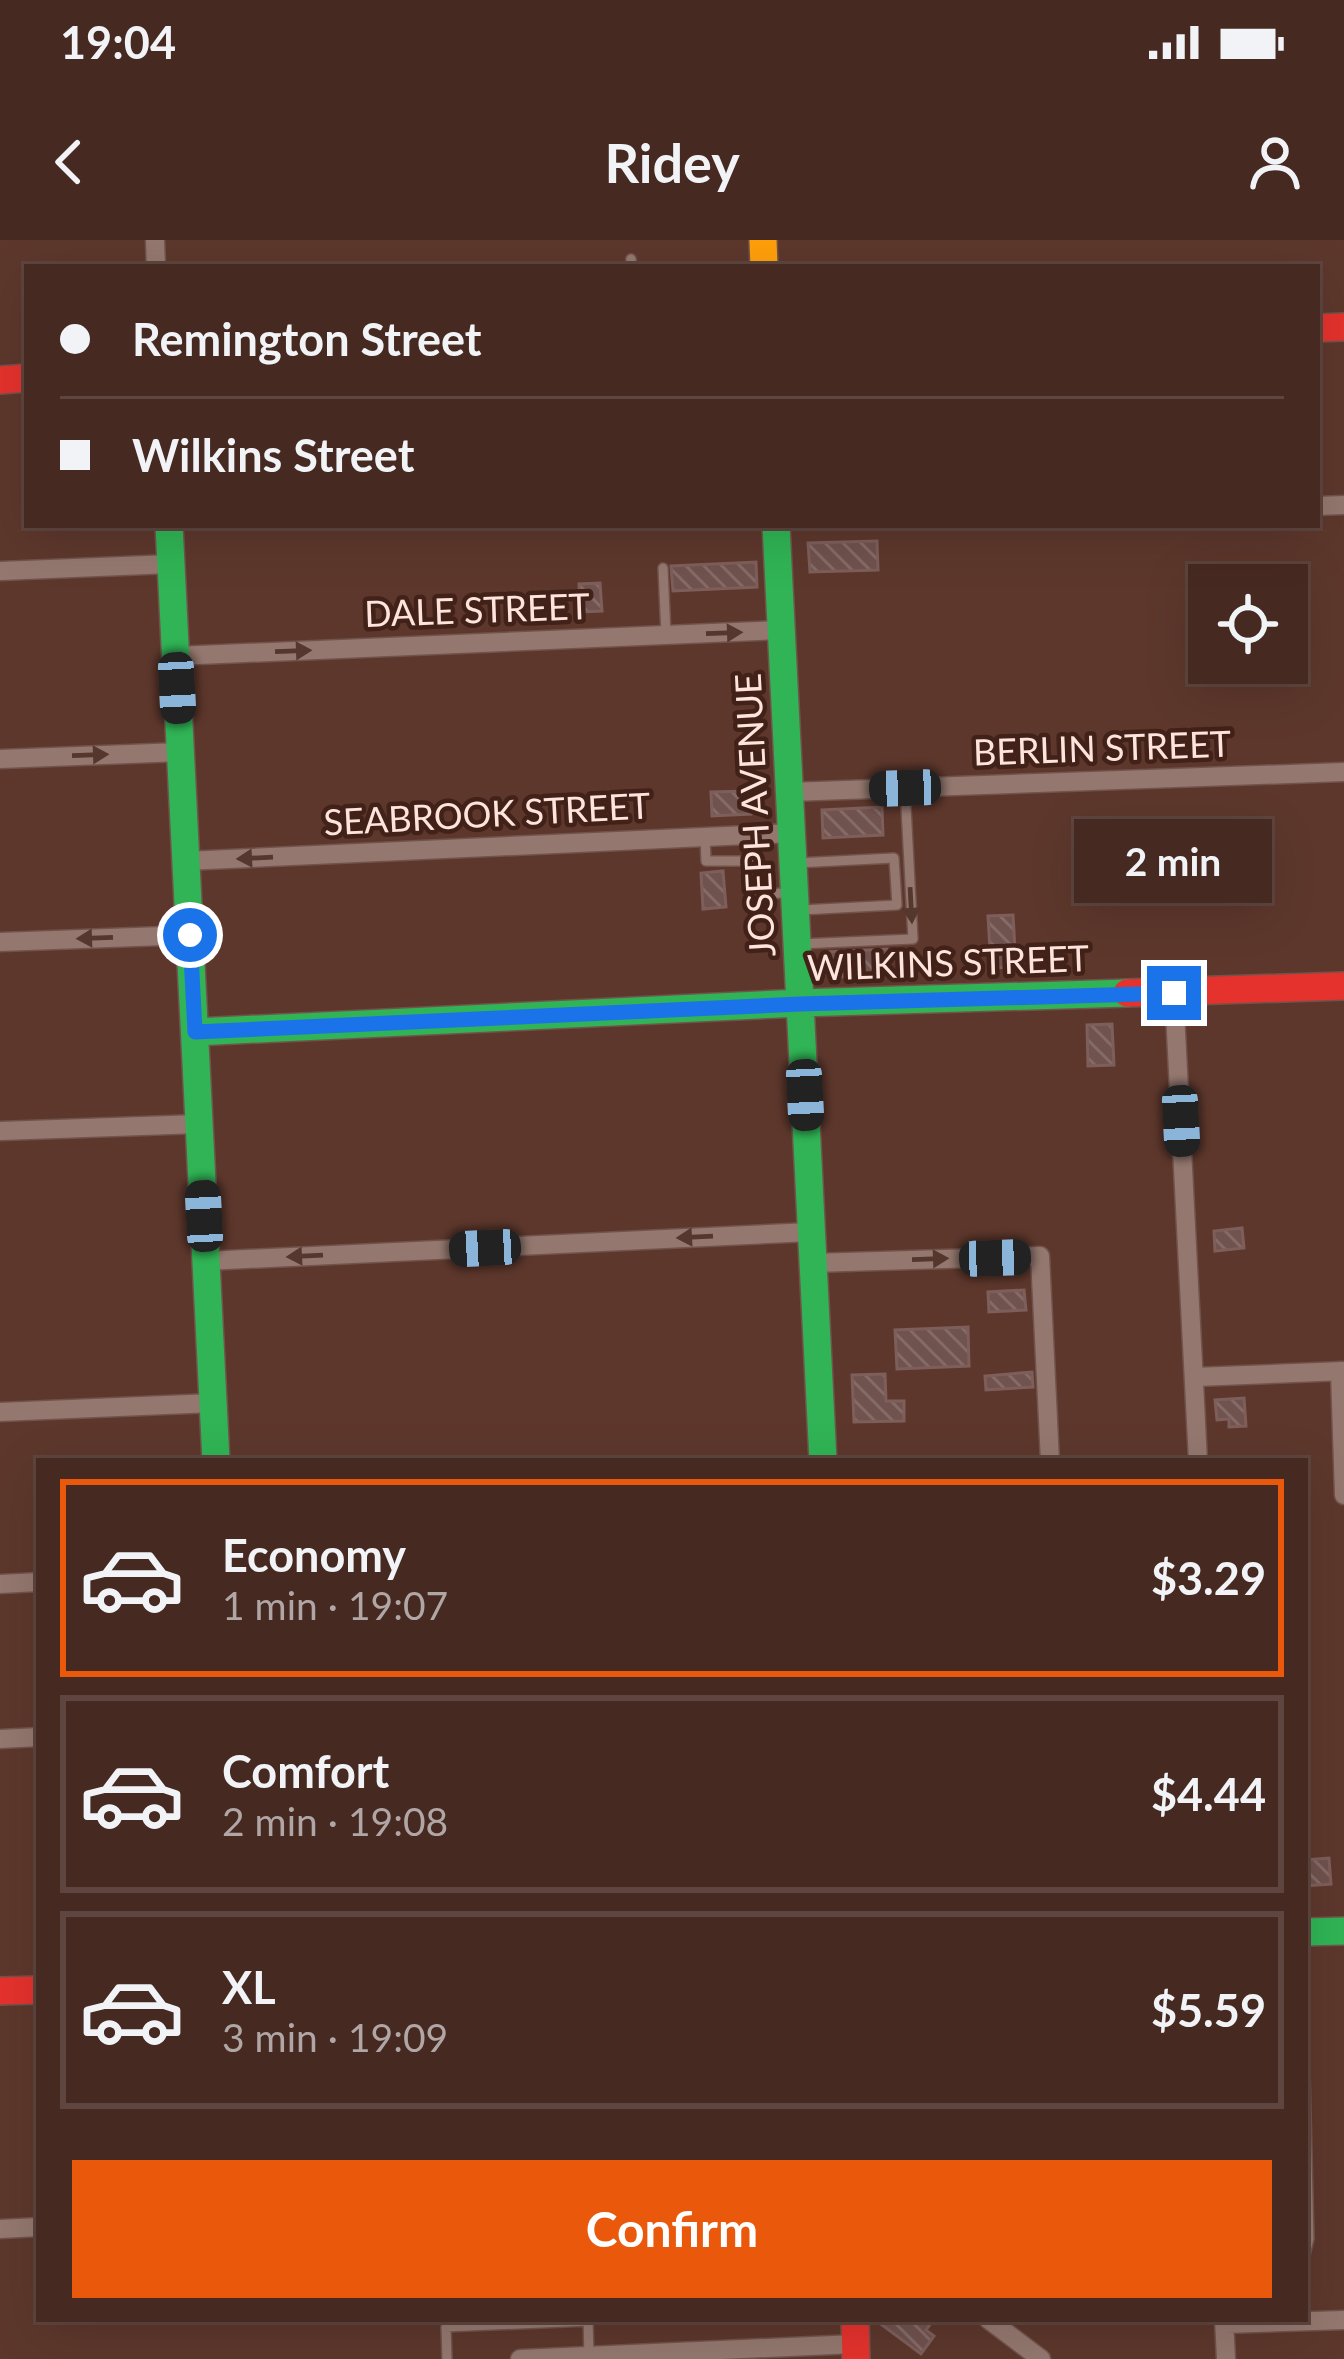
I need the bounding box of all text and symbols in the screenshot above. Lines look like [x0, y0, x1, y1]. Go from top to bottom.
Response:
text: 19:04 [60, 15, 176, 69]
icon: back [36, 129, 102, 195]
icon: person [1242, 129, 1308, 195]
text: Ridey [604, 130, 740, 195]
text: Remington Street [132, 312, 482, 366]
text: Wilkins Street [132, 428, 414, 482]
map controls [1188, 564, 1308, 684]
button: locate [1188, 564, 1308, 684]
street label: DALE STREET [363, 583, 591, 635]
one-way arrow [706, 623, 744, 642]
one-way arrow [275, 641, 313, 660]
car [157, 651, 197, 725]
street label: JOSEPH AVENUE [725, 672, 783, 958]
street label: BERLIN STREET [972, 721, 1232, 773]
one-way arrow [72, 746, 110, 765]
car [868, 769, 942, 807]
street label: SEABROOK STREET [322, 782, 651, 844]
callout: 2 min [1075, 819, 1273, 903]
text: 2 min [1125, 838, 1221, 884]
one-way arrow [235, 849, 273, 868]
one-way arrow [902, 887, 921, 925]
route start [163, 908, 217, 962]
one-way arrow [75, 929, 113, 948]
street label: WILKINS STREET [806, 935, 1090, 989]
route end [1147, 966, 1201, 1020]
car [785, 1058, 825, 1132]
car [1161, 1084, 1201, 1158]
car [184, 1179, 224, 1253]
car [448, 1228, 522, 1268]
one-way arrow [675, 1228, 713, 1247]
car [958, 1239, 1032, 1277]
one-way arrow [285, 1247, 323, 1266]
one-way arrow [912, 1250, 950, 1269]
icon: car [78, 1524, 186, 1632]
text: Economy [222, 1528, 406, 1582]
text: $3.29 [1151, 1551, 1266, 1605]
text: 1 min · 19:07 [222, 1582, 448, 1628]
icon: car [78, 1740, 186, 1848]
text: Comfort [222, 1744, 389, 1798]
text: $4.44 [1151, 1767, 1266, 1821]
text: 2 min · 19:08 [222, 1798, 448, 1844]
icon: car [78, 1956, 186, 2064]
text: XL [222, 1960, 276, 2014]
text: $5.59 [1151, 1983, 1266, 2037]
text: 3 min · 19:09 [222, 2014, 448, 2060]
button: Confirm [72, 2160, 1272, 2298]

